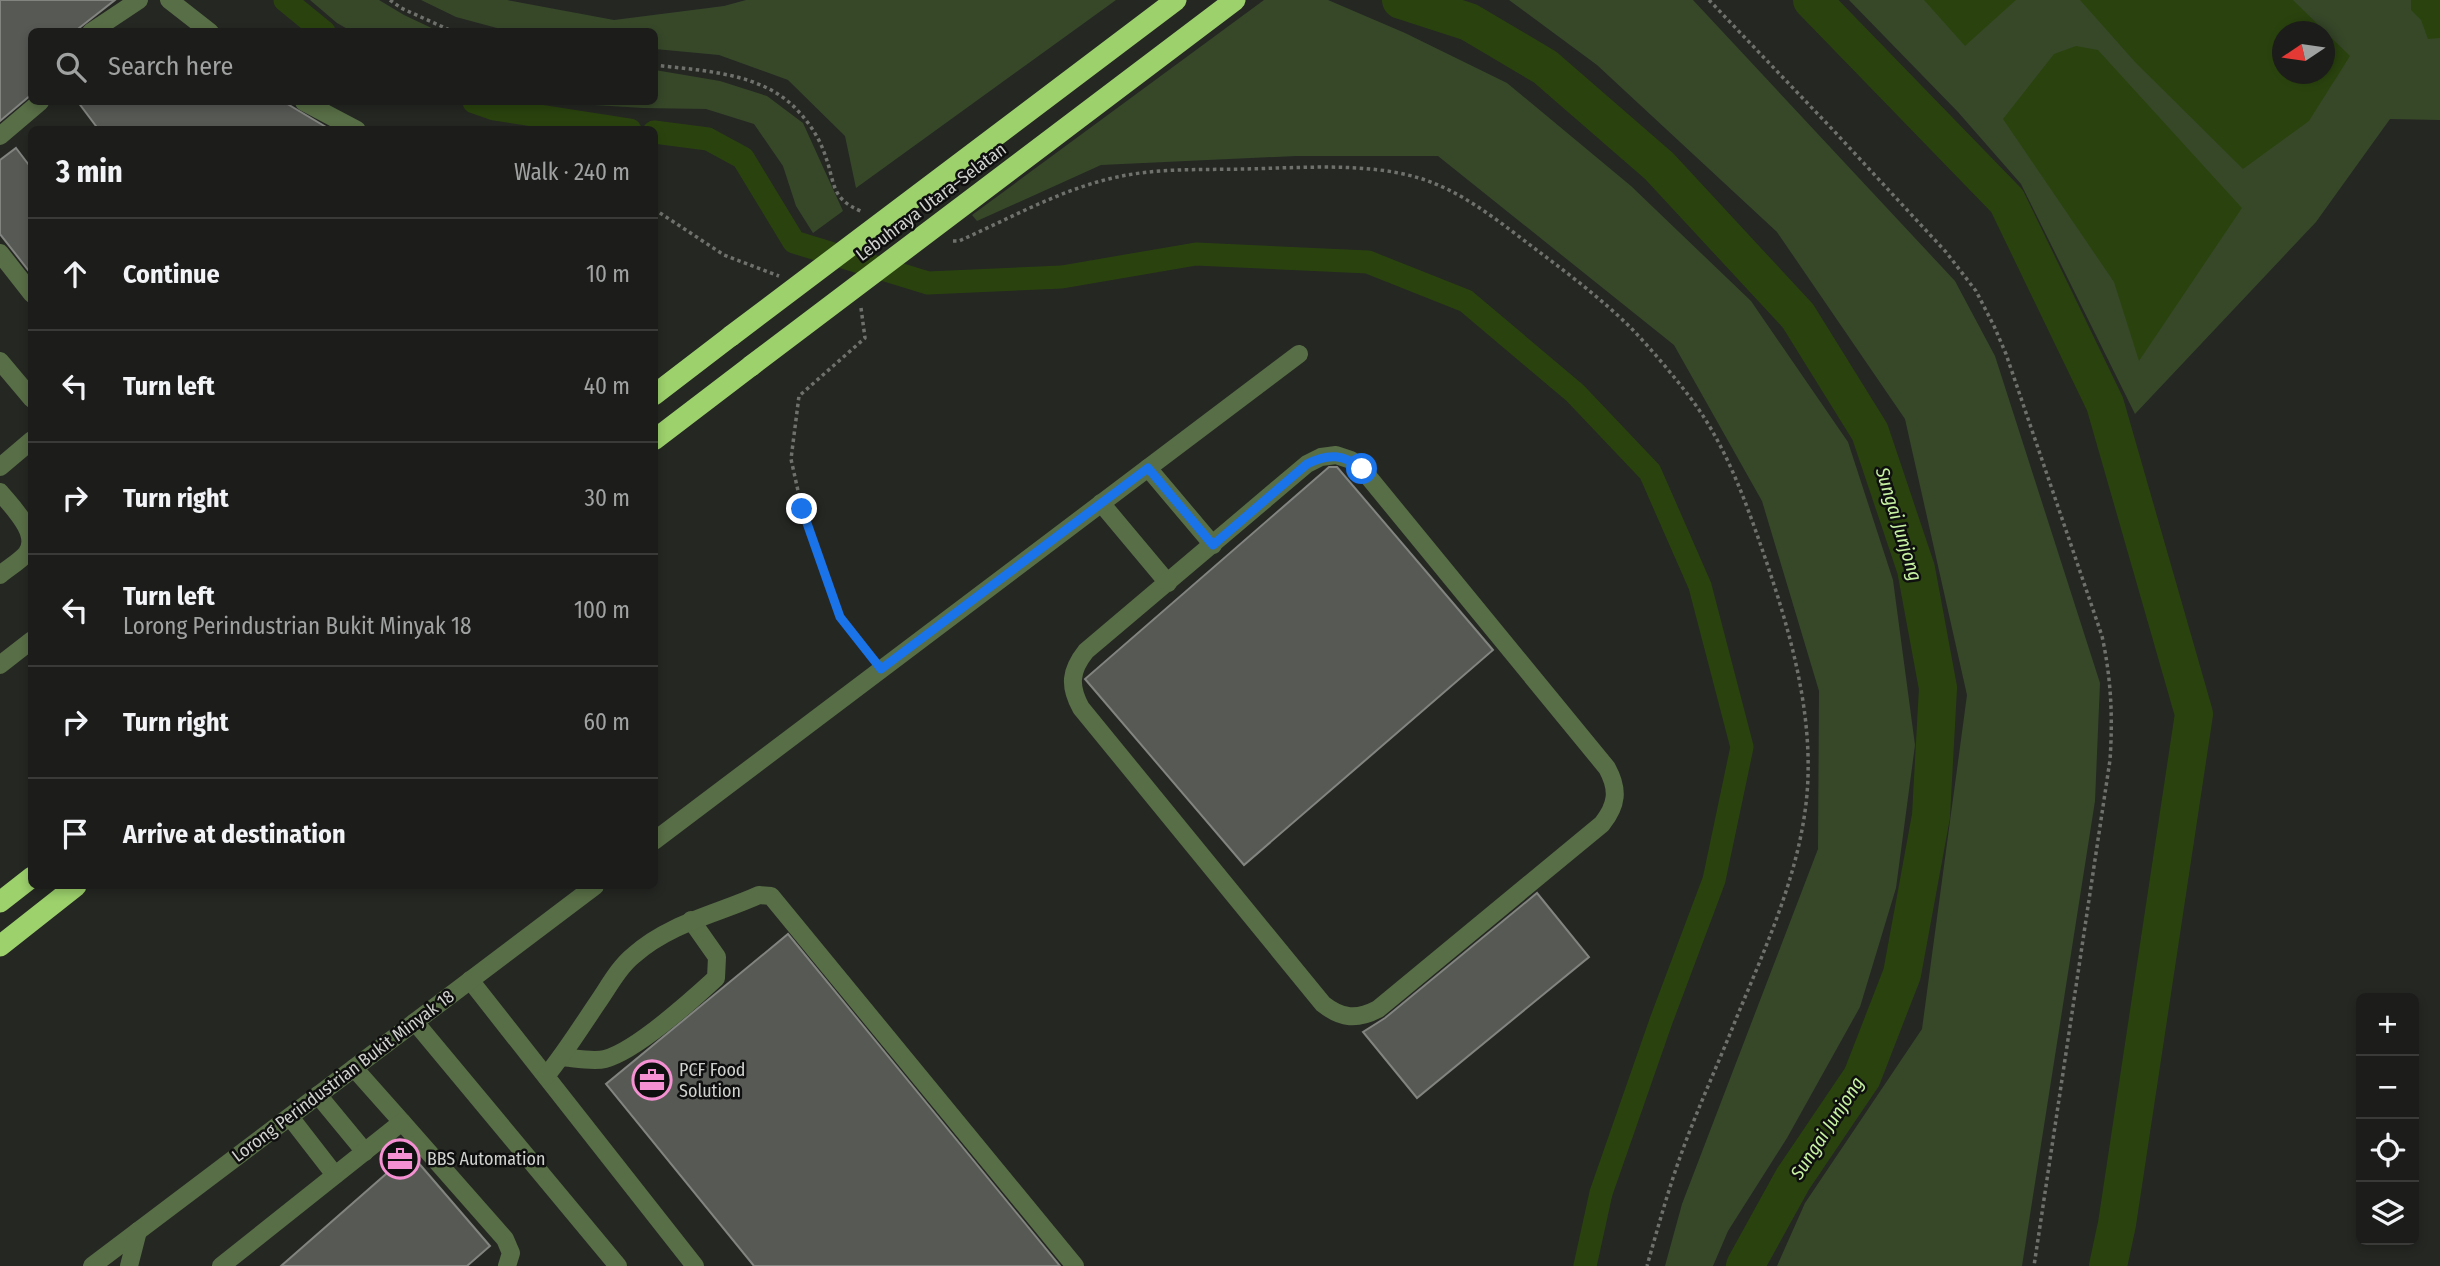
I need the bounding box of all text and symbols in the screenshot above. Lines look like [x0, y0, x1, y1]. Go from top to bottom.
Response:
north arrow [2272, 21, 2335, 84]
search box [28, 28, 658, 105]
icon: search [52, 48, 90, 86]
text: Search here [108, 51, 233, 82]
street label: Lebuhraya Utara–Selatan [851, 138, 1011, 266]
text: 3 min [56, 154, 123, 190]
text: Walk · 240 m [514, 158, 630, 186]
icon: ahead [56, 255, 94, 293]
text: Continue [123, 259, 220, 290]
text: 10 m [586, 260, 630, 288]
icon: left [56, 367, 94, 405]
text: Turn left [123, 371, 215, 402]
text: 40 m [584, 372, 630, 400]
route start [1346, 453, 1377, 484]
water label: Sungai Junjong [1871, 463, 1927, 584]
icon: right [56, 479, 94, 517]
text: Turn right [123, 483, 229, 514]
text: 30 m [585, 484, 630, 512]
route end [786, 493, 817, 524]
text: Turn left [123, 581, 215, 612]
icon: left [56, 591, 94, 629]
text: 100 m [574, 596, 630, 624]
text: Lorong Perindustrian Bukit Minyak 18 [123, 612, 472, 640]
icon: right [56, 703, 94, 741]
text: Turn right [123, 707, 229, 738]
text: 60 m [584, 708, 630, 736]
icon: arrive [56, 815, 94, 853]
text: Arrive at destination [123, 819, 346, 850]
street label: Lorong Perindustrian Bukit Minyak 18 [227, 985, 459, 1167]
map controls [2356, 993, 2419, 1245]
button: + [2356, 993, 2419, 1056]
button: − [2356, 1056, 2419, 1119]
office icon: PCF Food Solution [631, 1059, 673, 1101]
place label: PCF Food Solution [679, 1059, 746, 1102]
water label: Sungai Junjong [1785, 1072, 1869, 1184]
button: locate [2356, 1119, 2419, 1182]
office icon: BBS Automation [379, 1138, 421, 1180]
place label: BBS Automation [427, 1148, 546, 1170]
button: layers [2356, 1182, 2419, 1245]

